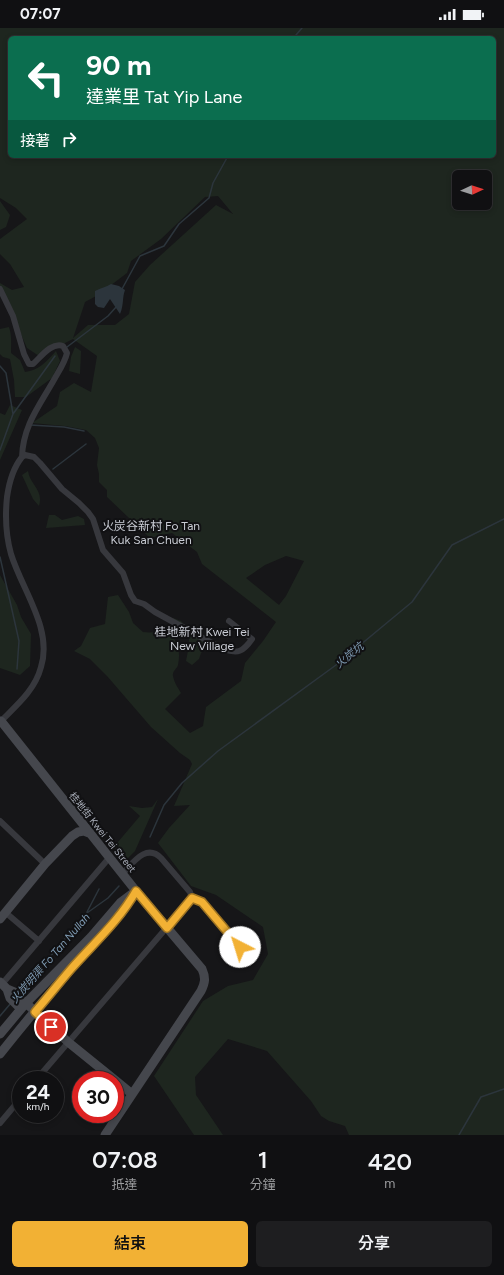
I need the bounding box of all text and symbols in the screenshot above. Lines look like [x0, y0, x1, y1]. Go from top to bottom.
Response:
text: 07:07 [20, 5, 61, 23]
text: 90 m [86, 48, 151, 82]
icon: left [20, 52, 72, 104]
text: 達業里 Tat Yip Lane [86, 86, 242, 108]
icon: right [58, 128, 80, 150]
text: 接著 [20, 132, 50, 150]
north arrow [452, 170, 492, 210]
map controls [452, 170, 492, 210]
district label: 火炭谷新村 Fo Tan Kuk San Chuen [102, 519, 200, 547]
district label: 桂地新村 Kwei Tei New Village [155, 625, 249, 653]
water label: 火炭坑 [332, 639, 368, 671]
street label: 桂地街 Kwei Tei Street [66, 790, 139, 875]
water label: 火炭明渠 Fo Tan Nullah [8, 911, 93, 1006]
position arrow [219, 926, 261, 968]
pin [34, 1010, 68, 1044]
icon: arrive [40, 1016, 62, 1038]
speed limit sign: 30 [72, 1071, 124, 1123]
text: 24 [26, 1080, 50, 1104]
text: km/h [27, 1100, 49, 1113]
text: 07:08 [92, 1145, 158, 1174]
text: 1 [258, 1145, 268, 1174]
text: 420 [368, 1147, 412, 1176]
text: m [384, 1176, 395, 1191]
text: 抵達 [112, 1177, 138, 1192]
text: 分鐘 [250, 1177, 276, 1192]
button: 結束 [12, 1221, 248, 1267]
button: 分享 [256, 1221, 492, 1267]

